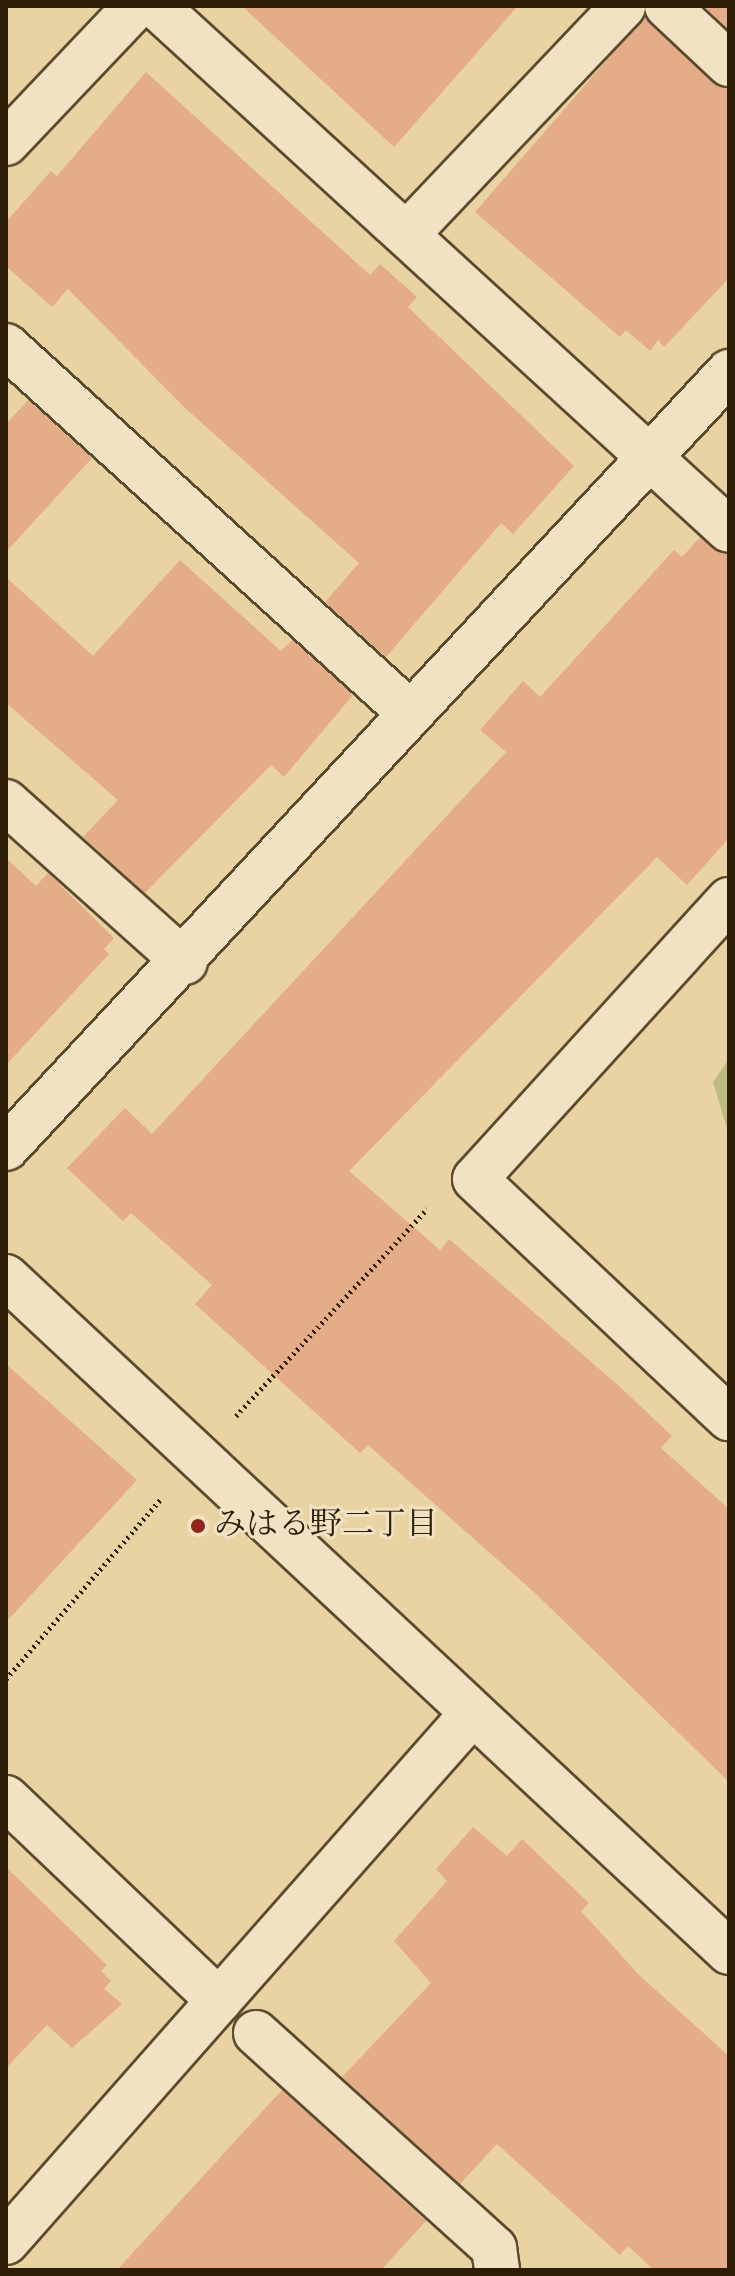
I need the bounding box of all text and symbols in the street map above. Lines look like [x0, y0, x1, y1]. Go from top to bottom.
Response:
place label: みはる野二丁目 [214, 1507, 438, 1545]
marker: みはる野二丁目 [189, 1517, 207, 1535]

